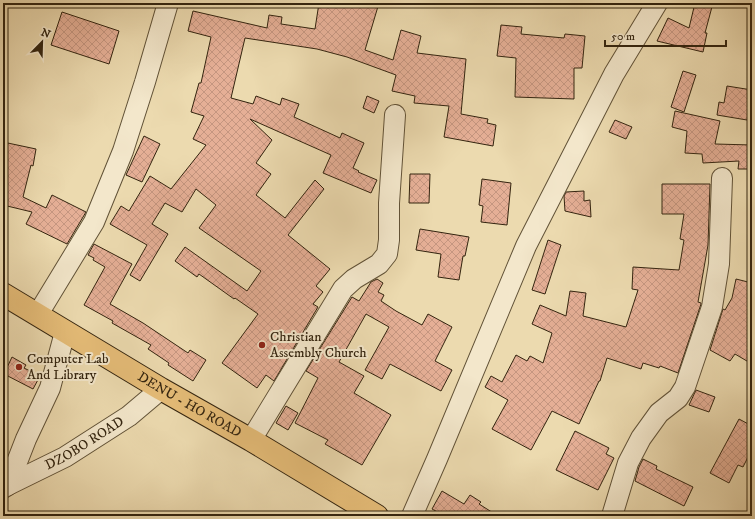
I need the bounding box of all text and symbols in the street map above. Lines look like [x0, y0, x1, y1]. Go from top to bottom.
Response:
north arrow [22, 22, 62, 62]
scale bar [605, 22, 726, 48]
text: N [39, 26, 52, 42]
text: 50 m [611, 29, 635, 44]
place label: Christian Assembly Church [270, 328, 367, 362]
marker: Christian Assembly Church [257, 340, 267, 350]
place label: Computer Lab And Library [27, 350, 109, 384]
marker: Computer Lab And Library [14, 362, 24, 372]
street label: DENU - HO ROAD [134, 368, 245, 442]
street label: DZOBO ROAD [42, 413, 127, 474]

